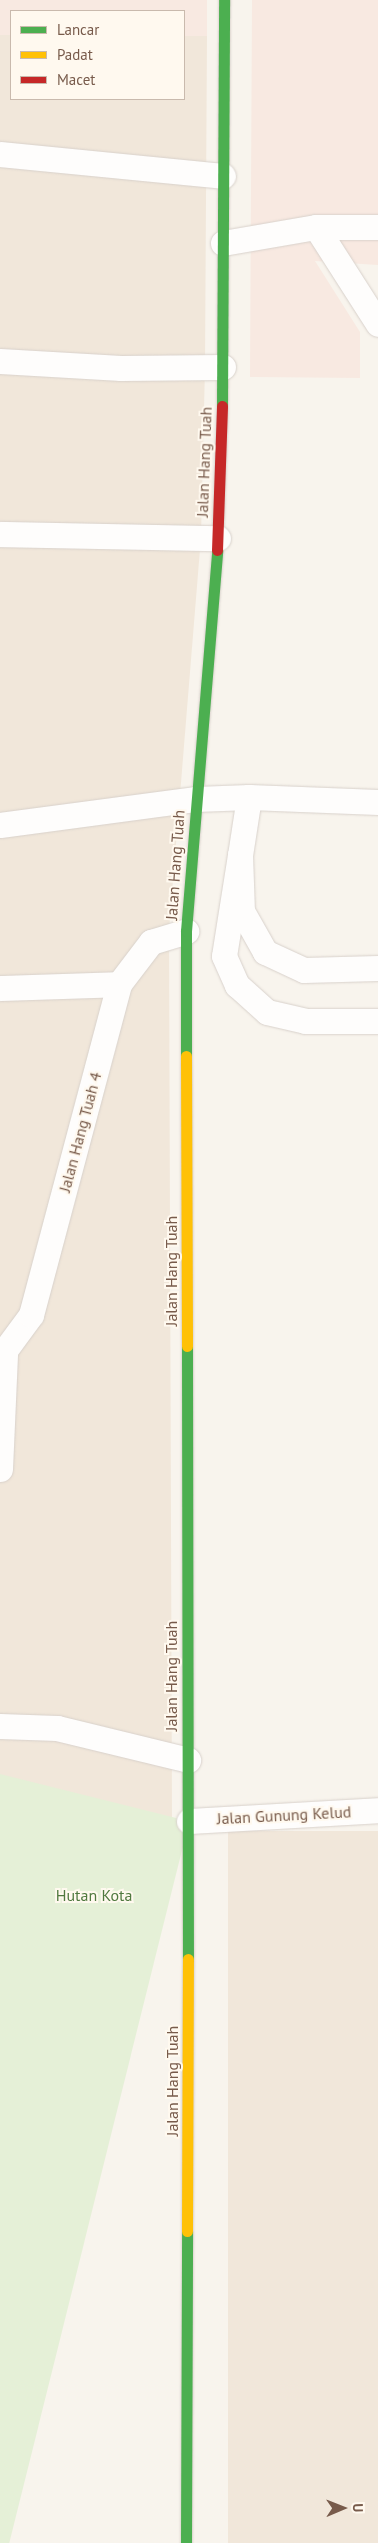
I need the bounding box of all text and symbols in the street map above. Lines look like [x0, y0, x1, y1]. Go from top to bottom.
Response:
legend [10, 10, 185, 100]
text: Lancar [57, 20, 99, 39]
text: Padat [57, 45, 93, 64]
text: Macet [57, 70, 95, 89]
street label: Jalan Hang Tuah [192, 406, 216, 518]
street label: Jalan Hang Tuah [162, 809, 188, 921]
street label: Jalan Hang Tuah 4 [55, 1070, 105, 1194]
street label: Jalan Hang Tuah [161, 1215, 181, 1327]
street label: Jalan Hang Tuah [161, 1620, 181, 1732]
street label: Jalan Gunung Kelud [216, 1802, 352, 1828]
park label: Hutan Kota [56, 1885, 132, 1905]
street label: Jalan Hang Tuah [162, 2025, 182, 2137]
north arrow [318, 2483, 368, 2533]
text: U [349, 2503, 367, 2512]

